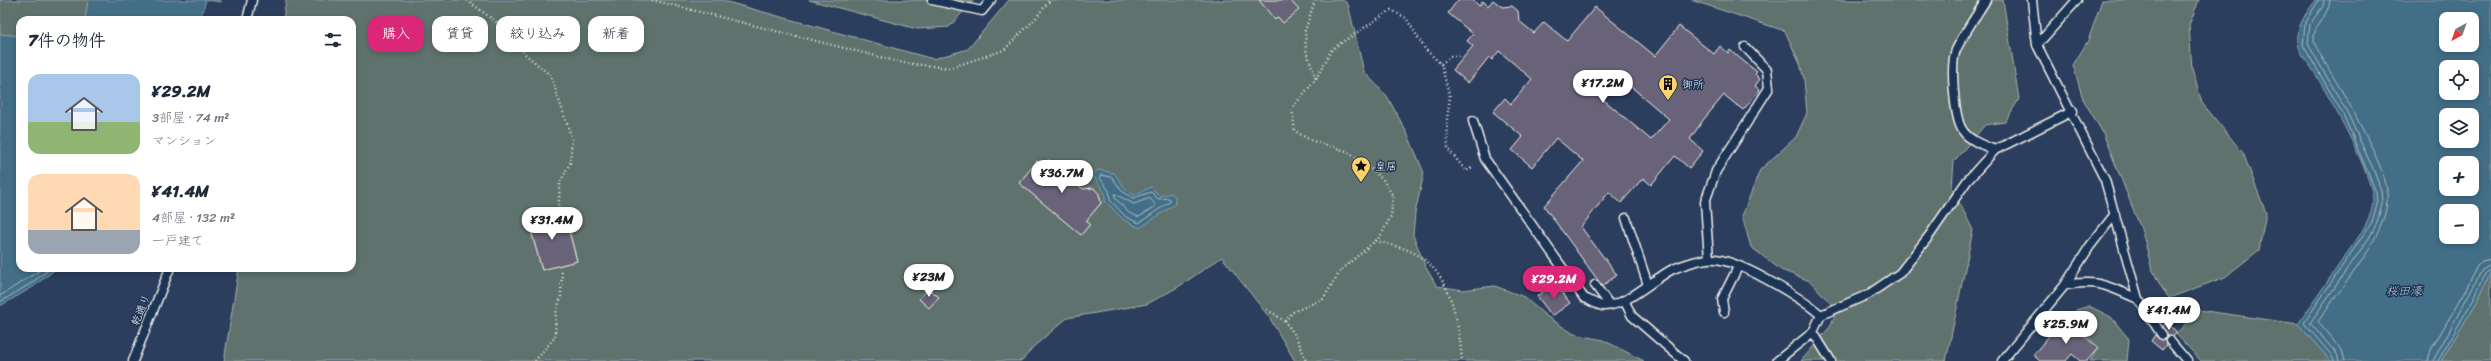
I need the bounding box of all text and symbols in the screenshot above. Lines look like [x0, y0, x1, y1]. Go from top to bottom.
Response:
north arrow [2439, 12, 2479, 52]
map controls [2439, 12, 2479, 244]
chip: 購入 [368, 16, 424, 52]
chip: 賃貸 [432, 16, 488, 52]
chip: 絞り込み [496, 16, 580, 52]
chip: 新着 [588, 16, 644, 52]
text: 7件の物件 [28, 25, 106, 55]
icon: filters [322, 29, 344, 51]
button: locate [2439, 60, 2479, 100]
pin: ¥17.2M [1570, 70, 1636, 104]
text: ¥17.2M [1582, 71, 1624, 94]
building icon: 御所 [1657, 73, 1679, 101]
place label: 御所 [1682, 75, 1704, 94]
text: ¥29.2M [152, 76, 211, 106]
icon: home [60, 90, 108, 138]
text: 3部屋 · 74 m² [152, 106, 229, 129]
button: layers [2439, 108, 2479, 148]
text: マンション [152, 129, 216, 152]
place icon: 皇居 [1350, 155, 1372, 183]
button: + [2439, 156, 2479, 196]
place label: 皇居 [1375, 157, 1397, 176]
pin: ¥36.7M [1029, 160, 1095, 194]
text: ¥36.7M [1040, 161, 1084, 184]
text: ¥41.4M [152, 176, 209, 206]
icon: home [60, 190, 108, 238]
button: − [2439, 204, 2479, 244]
text: 4部屋 · 132 m² [152, 206, 235, 229]
pin: ¥31.4M [519, 207, 585, 241]
text: ¥31.4M [531, 208, 573, 231]
text: 一戸建て [152, 229, 204, 252]
pin: ¥23M [905, 264, 953, 298]
text: ¥23M [913, 265, 945, 288]
pin: ¥29.2M [1521, 266, 1587, 300]
text: ¥29.2M [1532, 267, 1576, 290]
water label: 桜田濠 [2386, 280, 2424, 302]
street label: 乾通り [126, 291, 156, 329]
pin: ¥41.4M [2136, 297, 2202, 331]
text: ¥41.4M [2147, 298, 2191, 321]
pin: ¥25.9M [2033, 311, 2099, 345]
text: ¥25.9M [2043, 312, 2089, 335]

